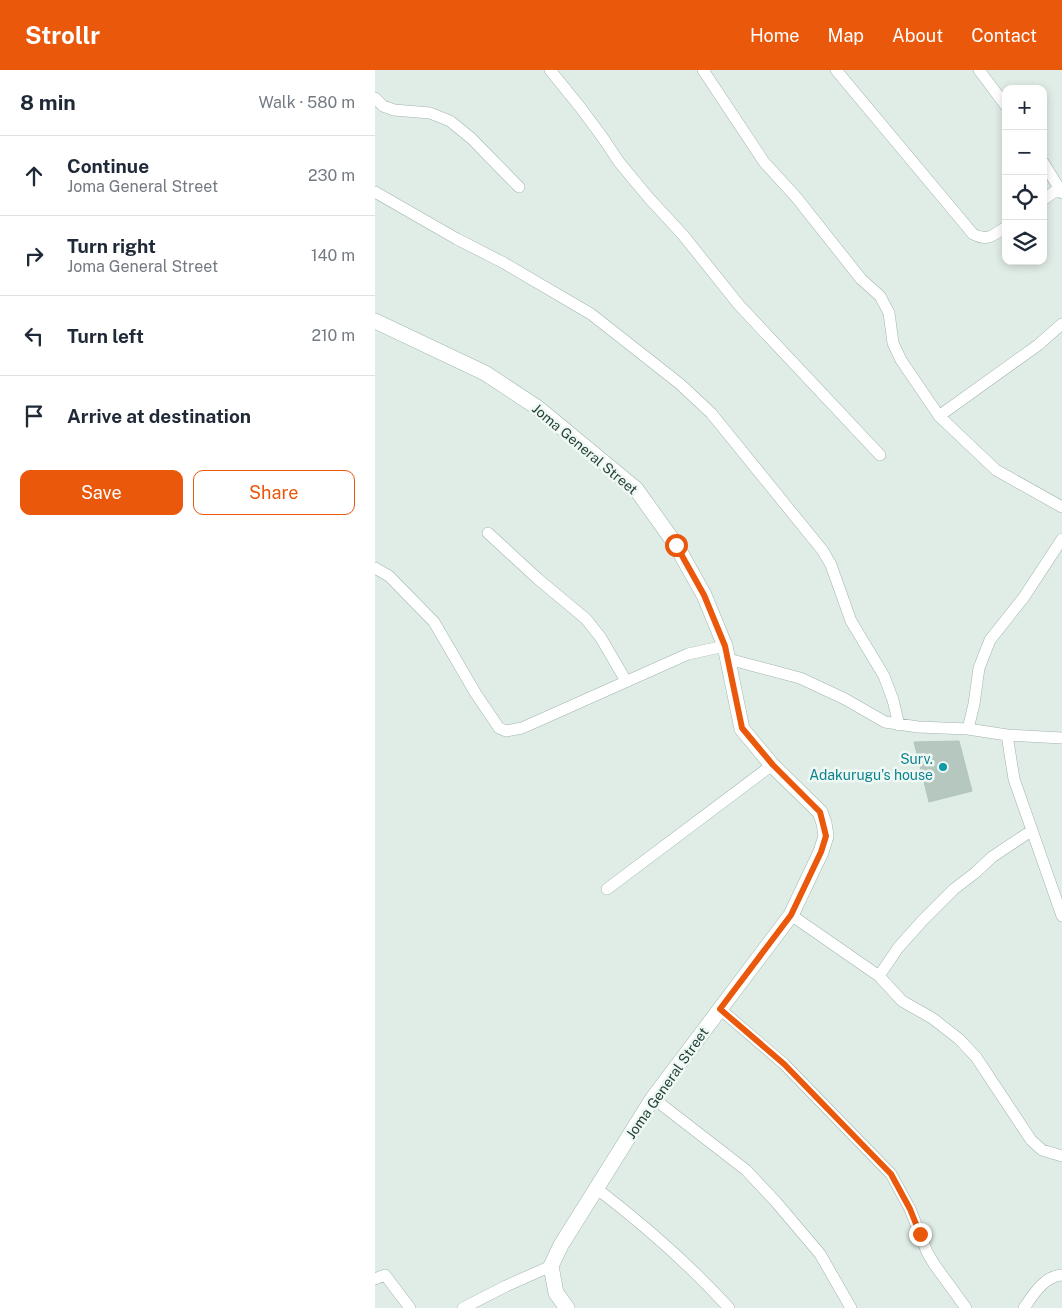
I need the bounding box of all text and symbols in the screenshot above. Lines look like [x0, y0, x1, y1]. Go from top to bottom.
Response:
text: Strollr [25, 21, 100, 49]
text: Home [750, 25, 800, 46]
text: Map [828, 25, 864, 46]
text: About [892, 25, 943, 46]
text: Contact [971, 25, 1037, 46]
map controls [1002, 85, 1047, 265]
button: + [1002, 85, 1047, 130]
text: 8 min [20, 90, 76, 115]
text: Walk · 580 m [258, 93, 355, 112]
button: − [1002, 130, 1047, 175]
text: Continue [67, 155, 149, 177]
icon: ahead [20, 162, 48, 190]
text: 230 m [308, 166, 355, 185]
button: locate [1002, 175, 1047, 220]
text: Joma General Street [67, 177, 218, 196]
button: layers [1002, 220, 1047, 265]
text: Turn right [67, 235, 156, 257]
icon: right [20, 242, 48, 270]
text: 140 m [311, 246, 355, 265]
text: Joma General Street [67, 257, 218, 276]
icon: left [20, 322, 48, 350]
text: Turn left [67, 325, 144, 347]
text: 210 m [311, 326, 355, 345]
street label: Joma General Street [529, 400, 641, 498]
icon: arrive [20, 402, 48, 430]
text: Arrive at destination [67, 405, 251, 427]
button: Save [20, 470, 183, 515]
button: Share [193, 470, 355, 515]
route start [665, 534, 688, 557]
place label: Surv. Adakurugu's house [809, 751, 933, 783]
marker: Surv. Adakurugu's house [937, 761, 949, 773]
street label: Joma General Street [623, 1024, 711, 1142]
route end [909, 1223, 932, 1246]

